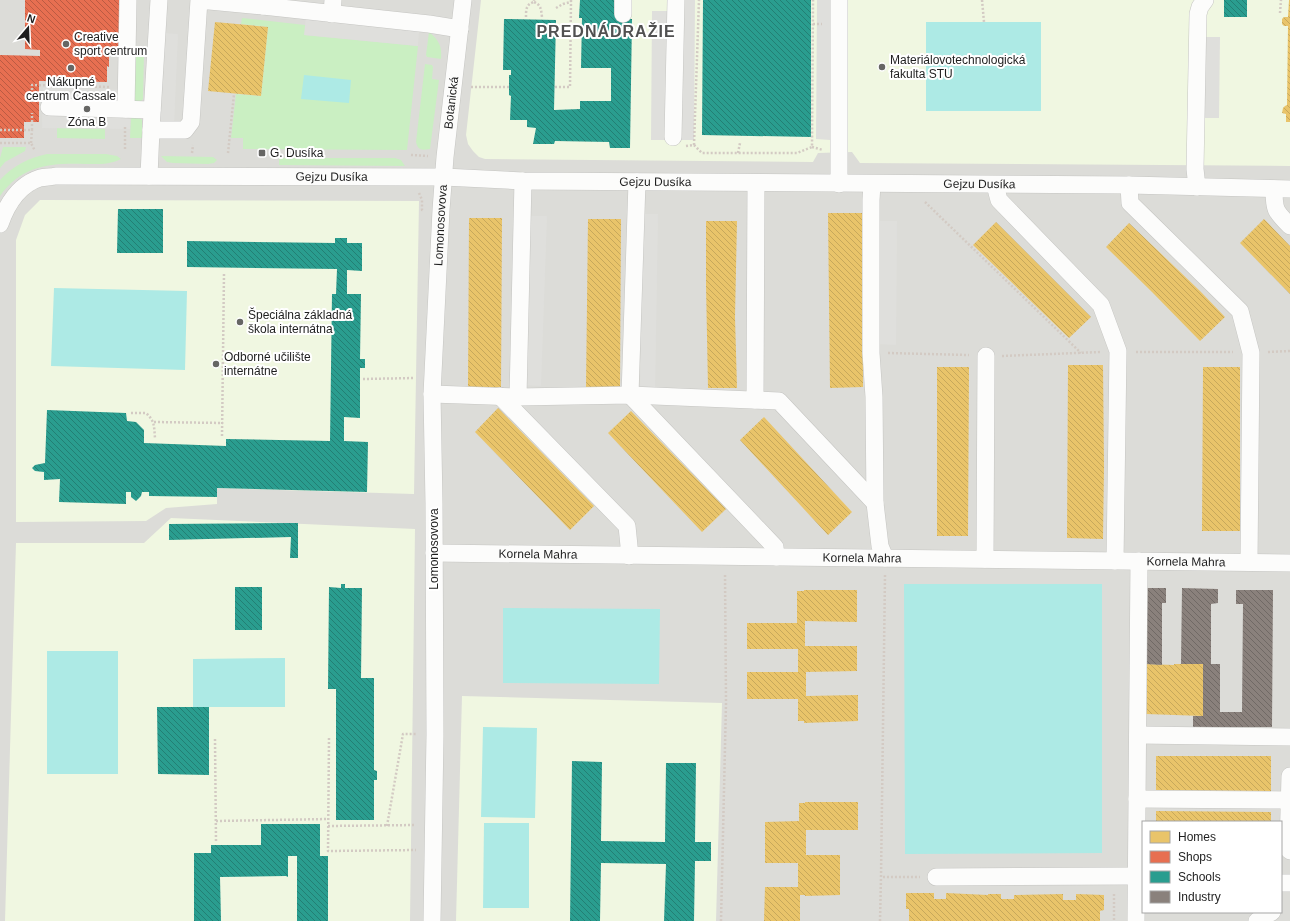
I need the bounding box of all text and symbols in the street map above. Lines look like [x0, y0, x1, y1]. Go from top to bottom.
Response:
north arrow [8, 8, 48, 48]
text: N [26, 12, 37, 26]
district label: PREDNÁDRAŽIE [536, 22, 676, 40]
place label: Creative sport centrum [74, 30, 147, 58]
marker: Creative sport centrum [61, 39, 71, 49]
place label: Materiálovotechnologická fakulta STU [890, 53, 1026, 81]
marker: Materiálovotechnologická fakulta STU [877, 62, 887, 72]
marker: Nákupné centrum Cassale [66, 63, 76, 73]
place label: Nákupné centrum Cassale [26, 75, 116, 103]
street label: Botanická [441, 75, 461, 130]
marker: Zóna B [82, 104, 92, 114]
place label: Zóna B [68, 115, 106, 129]
place label: G. Dusíka [270, 146, 324, 160]
marker: G. Dusíka [257, 148, 267, 158]
street label: Gejzu Dusíka [295, 170, 368, 184]
street label: Gejzu Dusíka [619, 175, 692, 189]
street label: Gejzu Dusíka [943, 177, 1016, 191]
street label: Lomonosovova [431, 184, 450, 266]
place label: Špeciálna základná škola internátna [248, 307, 352, 336]
marker: Špeciálna základná škola internátna [235, 317, 245, 327]
place label: Odborné učilište internátne [224, 350, 311, 378]
marker: Odborné učilište internátne [211, 359, 221, 369]
street label: Lomonosovova [427, 508, 441, 590]
street label: Kornela Mahra [498, 547, 578, 562]
street label: Kornela Mahra [822, 551, 902, 565]
street label: Kornela Mahra [1146, 554, 1226, 569]
legend [1142, 821, 1282, 913]
text: Homes [1178, 830, 1216, 844]
text: Shops [1178, 850, 1212, 864]
text: Schools [1178, 870, 1221, 884]
text: Industry [1178, 890, 1221, 904]

